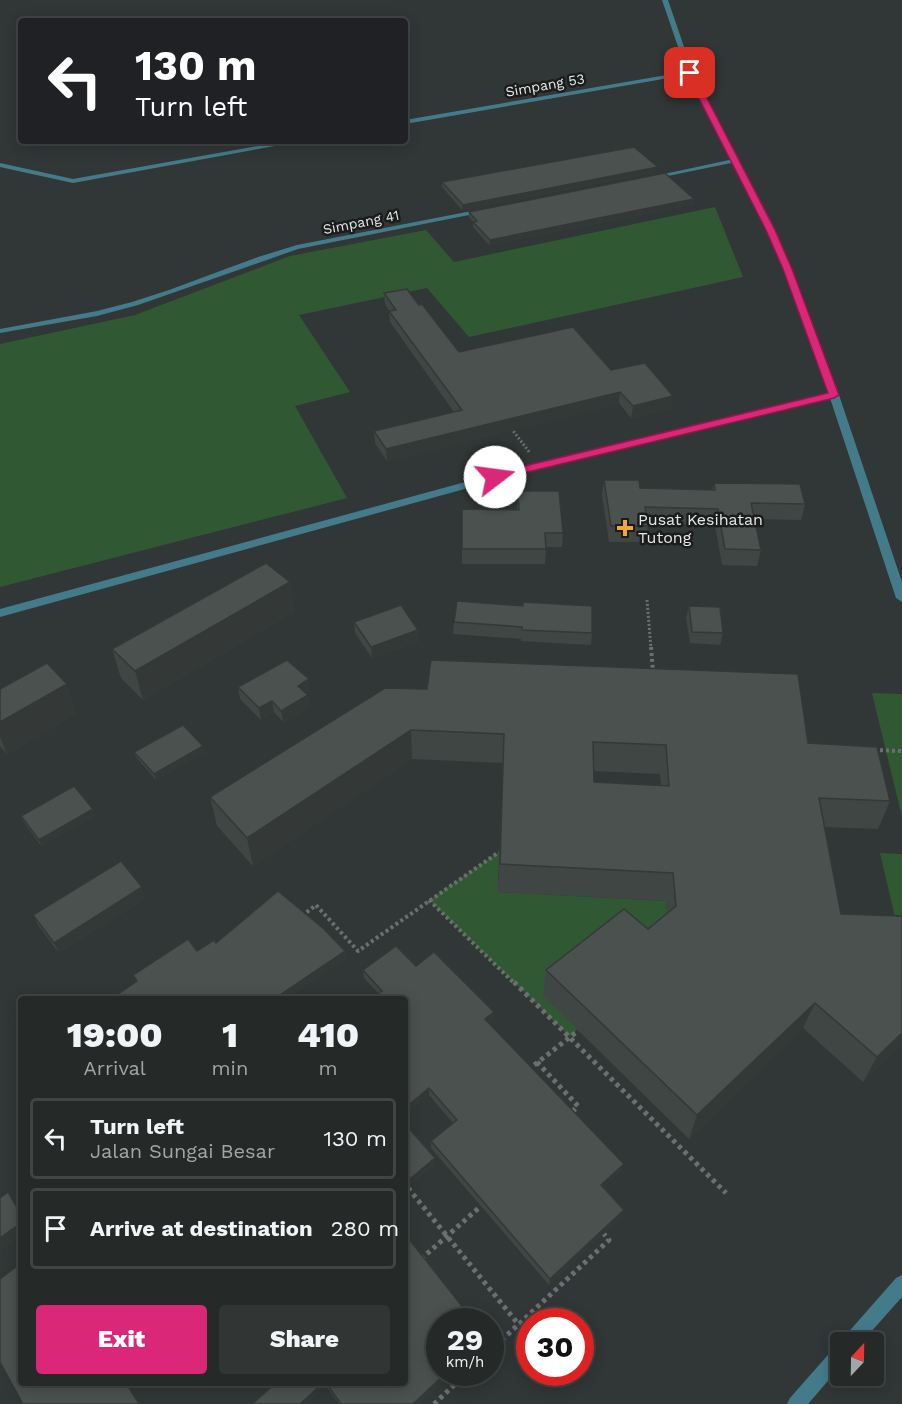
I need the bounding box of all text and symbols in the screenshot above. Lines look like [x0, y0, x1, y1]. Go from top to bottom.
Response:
text: 130 m [135, 41, 257, 90]
icon: left [36, 42, 114, 120]
pin [664, 47, 715, 98]
icon: arrive [673, 56, 706, 89]
street label: Simpang 53 [504, 70, 586, 100]
text: Turn left [135, 91, 247, 123]
street label: Simpang 41 [322, 207, 400, 237]
position arrow [463, 445, 527, 509]
place label: Pusat Kesihatan Tutong [638, 510, 763, 547]
marker: Pusat Kesihatan Tutong [616, 519, 634, 537]
text: 19:00 [67, 1014, 163, 1056]
text: 1 [222, 1014, 238, 1056]
text: 410 [297, 1014, 359, 1056]
text: Arrival [84, 1056, 146, 1080]
text: min [212, 1056, 248, 1080]
text: m [319, 1056, 338, 1080]
text: Turn left [90, 1114, 184, 1139]
icon: left [39, 1122, 72, 1155]
text: 130 m [323, 1126, 387, 1151]
text: Jalan Sungai Besar [90, 1139, 275, 1163]
icon: arrive [39, 1212, 72, 1245]
text: Arrive at destination [90, 1216, 313, 1241]
text: 280 m [331, 1216, 399, 1241]
button: Exit [36, 1305, 207, 1374]
button: Share [219, 1305, 390, 1374]
speed limit sign: 30 [516, 1308, 594, 1386]
text: 29 [447, 1322, 483, 1357]
north arrow [830, 1332, 884, 1386]
map controls [830, 1332, 884, 1386]
text: km/h [446, 1353, 484, 1371]

